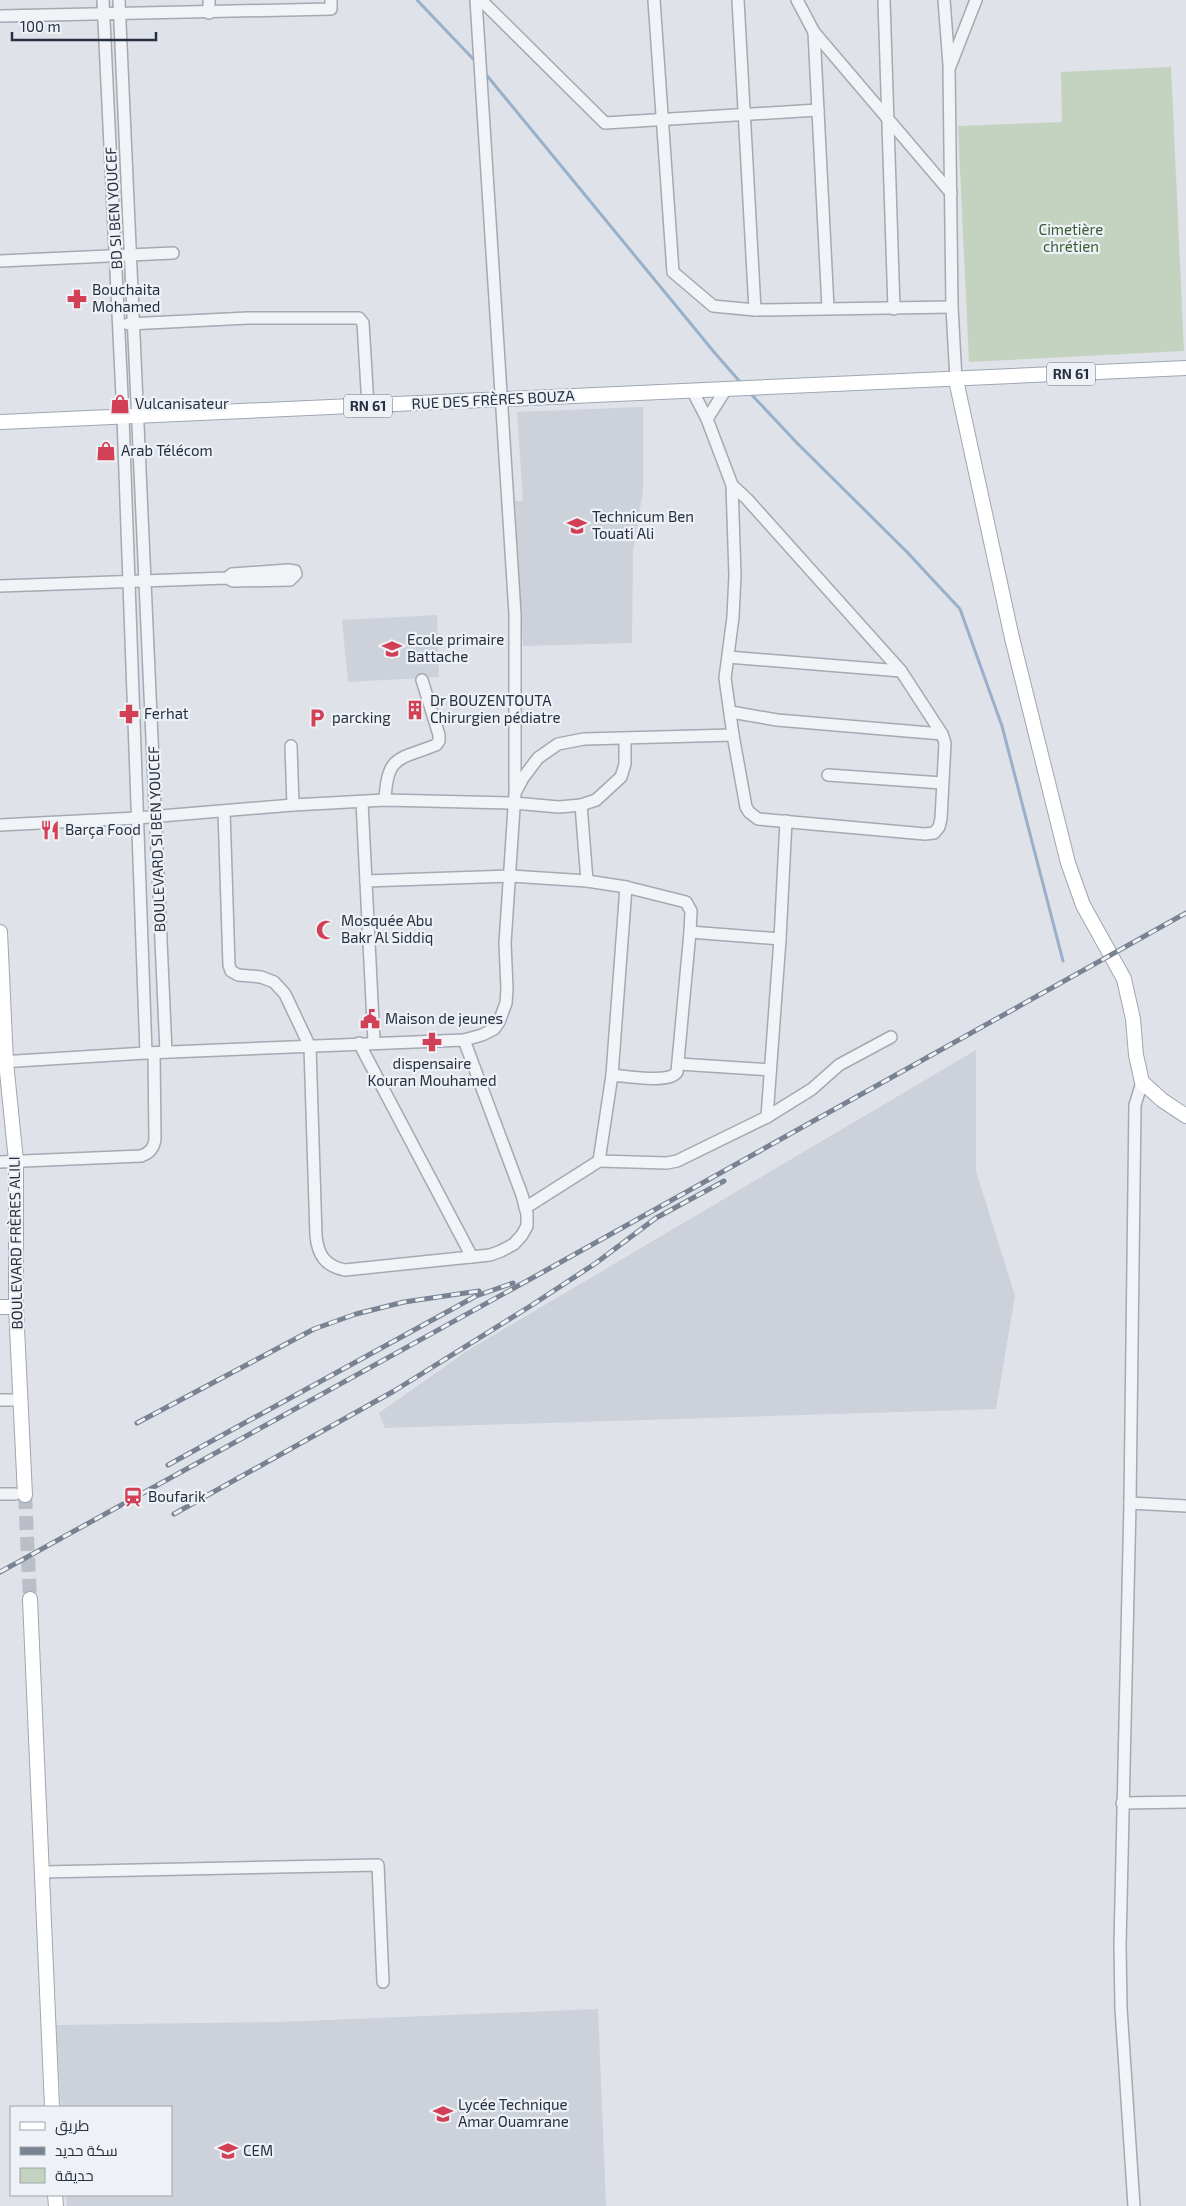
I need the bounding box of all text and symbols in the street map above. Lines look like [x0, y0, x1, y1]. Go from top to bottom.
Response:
scale bar [12, 10, 156, 42]
text: 100 m [20, 17, 61, 35]
street label: BD SI BEN YOUCEF [101, 146, 125, 270]
park label: Cimetière chrétien [1039, 220, 1103, 255]
place label: Bouchaita Mohamed [92, 280, 160, 315]
pharmacy icon: Bouchaita Mohamed [66, 288, 88, 310]
road number: RN 61 [1047, 362, 1095, 386]
street label: RUE DES FRÈRES BOUZA [411, 386, 576, 412]
shop icon: Vulcanisateur [109, 393, 131, 415]
place label: Vulcanisateur [135, 394, 229, 412]
road number: RN 61 [344, 394, 392, 418]
shop icon: Arab Télécom [95, 440, 117, 462]
place label: Arab Télécom [121, 441, 213, 459]
place label: Technicum Ben Touati Ali [592, 507, 694, 542]
school or university icon: Technicum Ben Touati Ali [566, 515, 588, 537]
place label: Ecole primaire Battache [407, 630, 504, 665]
school or university icon: Ecole primaire Battache [381, 638, 403, 660]
place label: Dr BOUZENTOUTA Chirurgien pédiatre [430, 691, 561, 726]
building icon: Dr BOUZENTOUTA Chirurgien pédiatre [404, 699, 426, 721]
pharmacy icon: Ferhat [118, 703, 140, 725]
place label: Ferhat [144, 704, 189, 722]
parking icon: parcking [306, 707, 328, 729]
place label: parcking [332, 708, 391, 726]
street label: BOULEVARD SI BEN YOUCEF [144, 746, 168, 932]
restaurant icon: Barça Food [39, 819, 61, 841]
place label: Barça Food [65, 820, 141, 839]
place label: Mosquée Abu Bakr Al Siddiq [341, 911, 433, 946]
mosque icon: Mosquée Abu Bakr Al Siddiq [315, 919, 337, 941]
public building icon: Maison de jeunes [359, 1008, 381, 1030]
place label: Maison de jeunes [385, 1009, 503, 1028]
pharmacy icon: dispensaire Kouran Mouhamed [421, 1031, 443, 1053]
place label: dispensaire Kouran Mouhamed [367, 1054, 497, 1089]
street label: BOULEVARD FRÈRES ALILI [4, 1156, 26, 1330]
station icon: Boufarik [122, 1486, 144, 1508]
place label: Boufarik [148, 1487, 206, 1505]
place label: Lycée Technique Amar Ouamrane [458, 2095, 569, 2130]
school or university icon: Lycée Technique Amar Ouamrane [432, 2103, 454, 2125]
legend [10, 2106, 172, 2196]
text: طريق [55, 2116, 89, 2136]
school or university icon: CEM [217, 2140, 239, 2162]
text: سكة حديد [55, 2141, 118, 2159]
place label: CEM [243, 2141, 273, 2159]
text: حديقة [55, 2166, 94, 2184]

